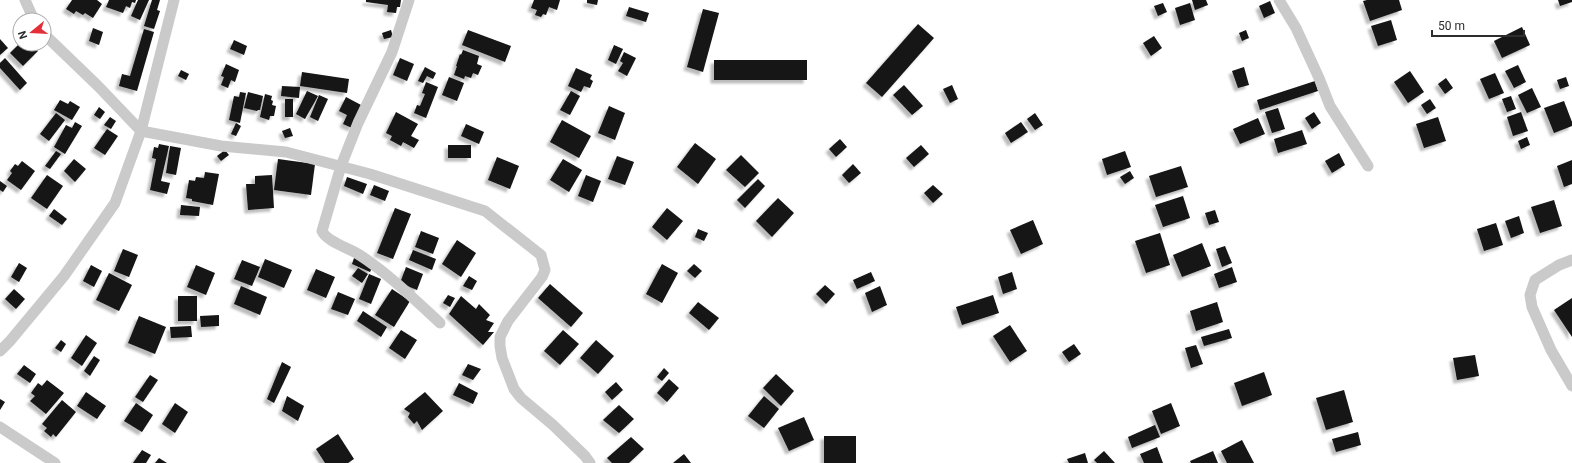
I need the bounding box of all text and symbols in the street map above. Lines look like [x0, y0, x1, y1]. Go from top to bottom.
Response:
north arrow [12, 12, 52, 52]
scale bar [1432, 12, 1524, 38]
text: 50 m [1438, 19, 1465, 33]
text: N [16, 29, 30, 41]

